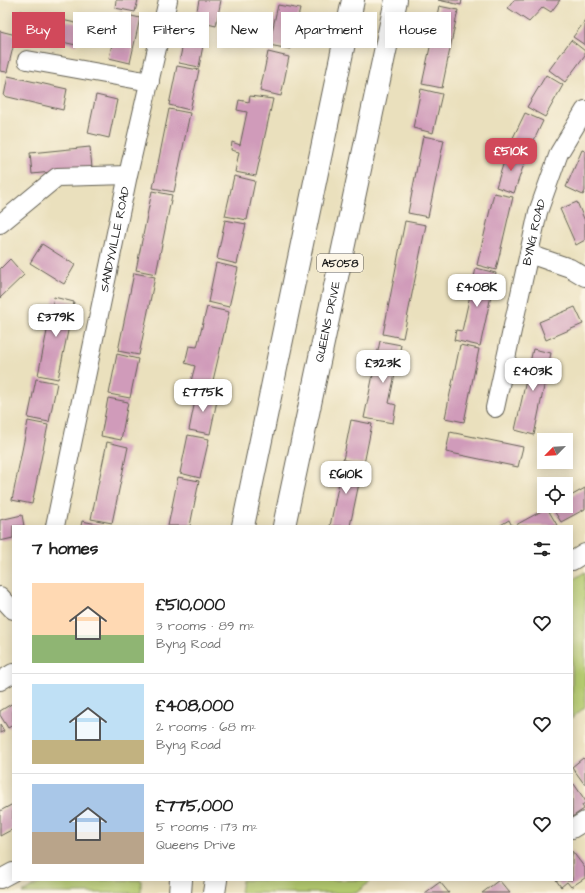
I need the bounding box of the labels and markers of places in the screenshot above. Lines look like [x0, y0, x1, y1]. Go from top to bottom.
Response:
pin: £510K [483, 138, 539, 172]
pin: £408K [449, 274, 505, 308]
pin: £379K [28, 304, 84, 338]
pin: £323K [355, 350, 411, 384]
pin: £403K [505, 358, 561, 392]
pin: £775K [175, 379, 231, 413]
pin: £610K [318, 461, 374, 495]

